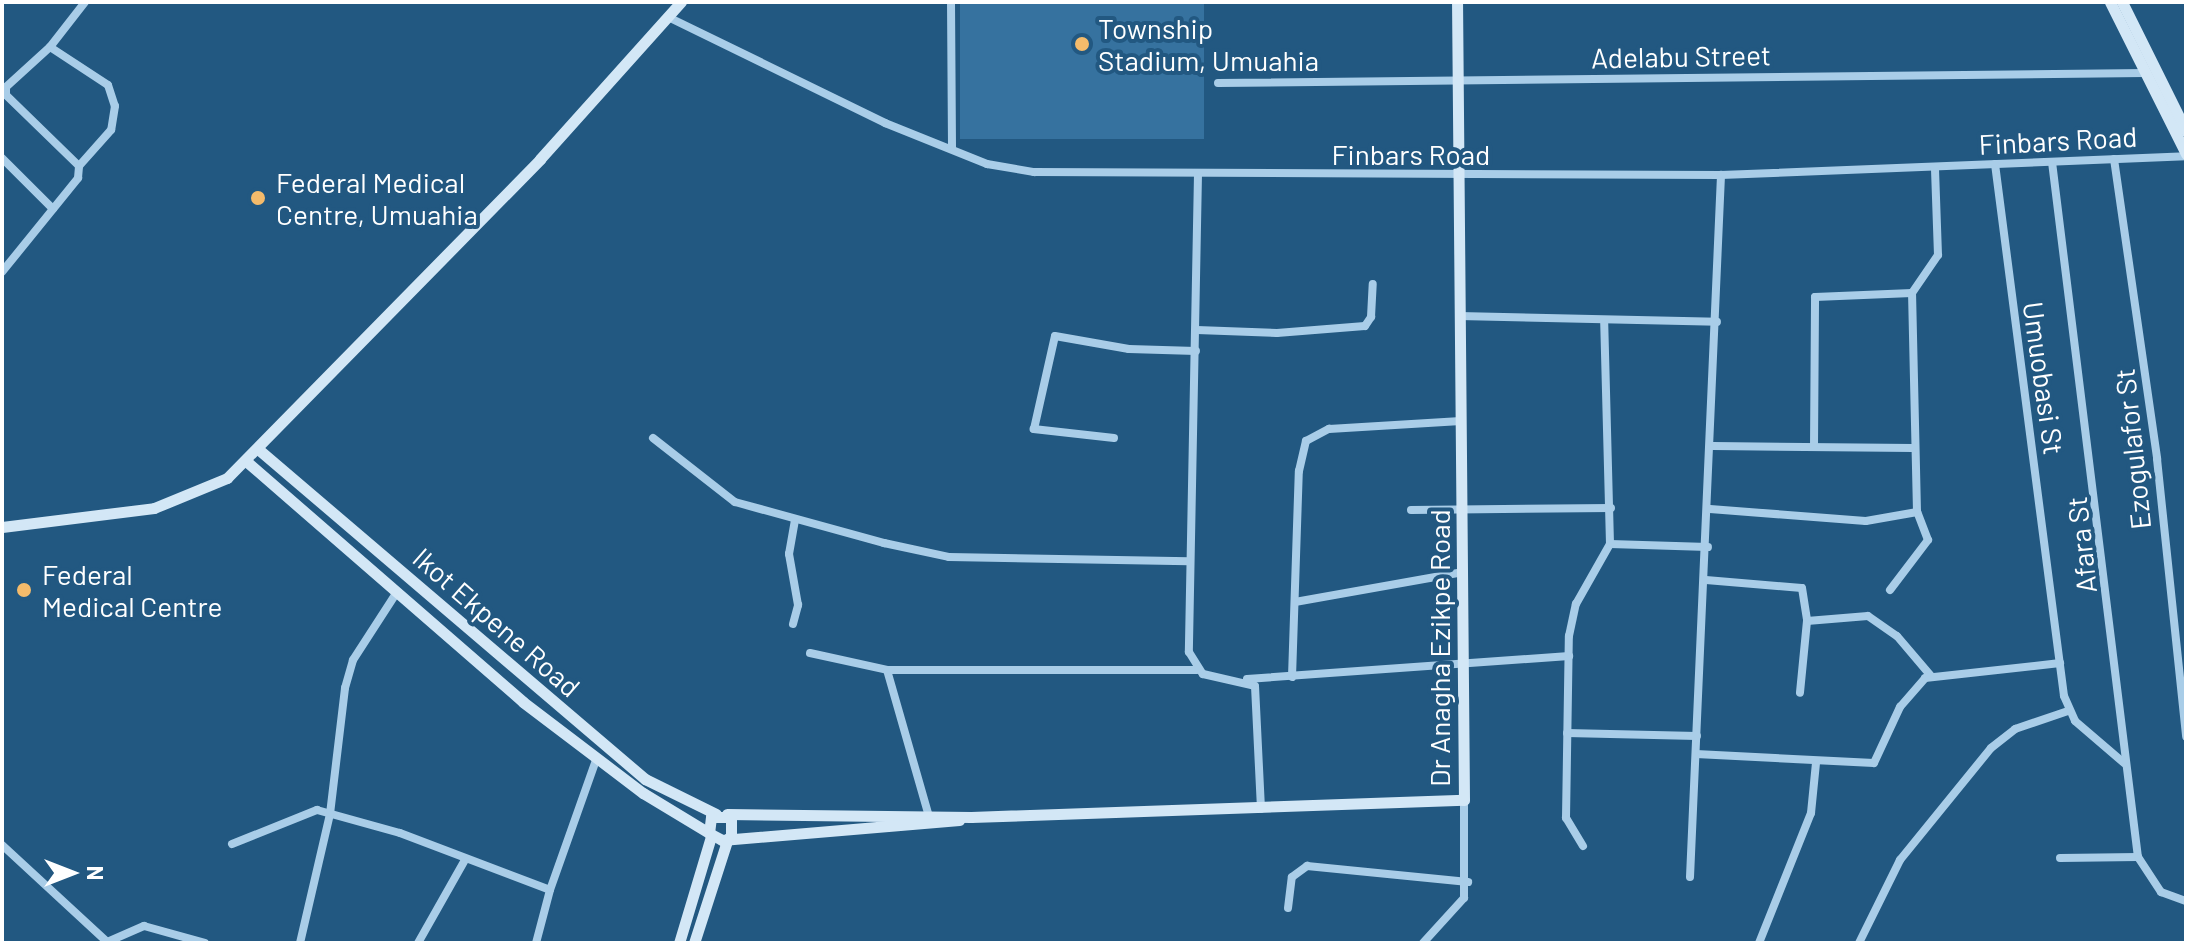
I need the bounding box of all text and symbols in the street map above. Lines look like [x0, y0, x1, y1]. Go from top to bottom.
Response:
place label: Township Stadium, Umuahia [1098, 11, 1319, 77]
marker: Township Stadium, Umuahia [1073, 35, 1091, 53]
street label: Adelabu Street [1591, 38, 1771, 74]
street label: Finbars Road [1978, 119, 2138, 161]
street label: Finbars Road [1332, 137, 1490, 171]
place label: Federal Medical Centre, Umuahia [276, 165, 478, 231]
marker: Federal Medical Centre, Umuahia [247, 187, 269, 209]
street label: Umuobasi St [2017, 299, 2071, 457]
street label: Ezogulafor St [2107, 367, 2157, 531]
street label: Afara St [2059, 495, 2103, 595]
street label: Dr Anagha Ezikpe Road [1422, 509, 1456, 787]
street label: Ikot Ekpene Road [407, 540, 587, 704]
place label: Federal Medical Centre [42, 557, 222, 623]
marker: Federal Medical Centre [13, 579, 35, 601]
north arrow [32, 833, 112, 913]
text: N [83, 866, 109, 880]

